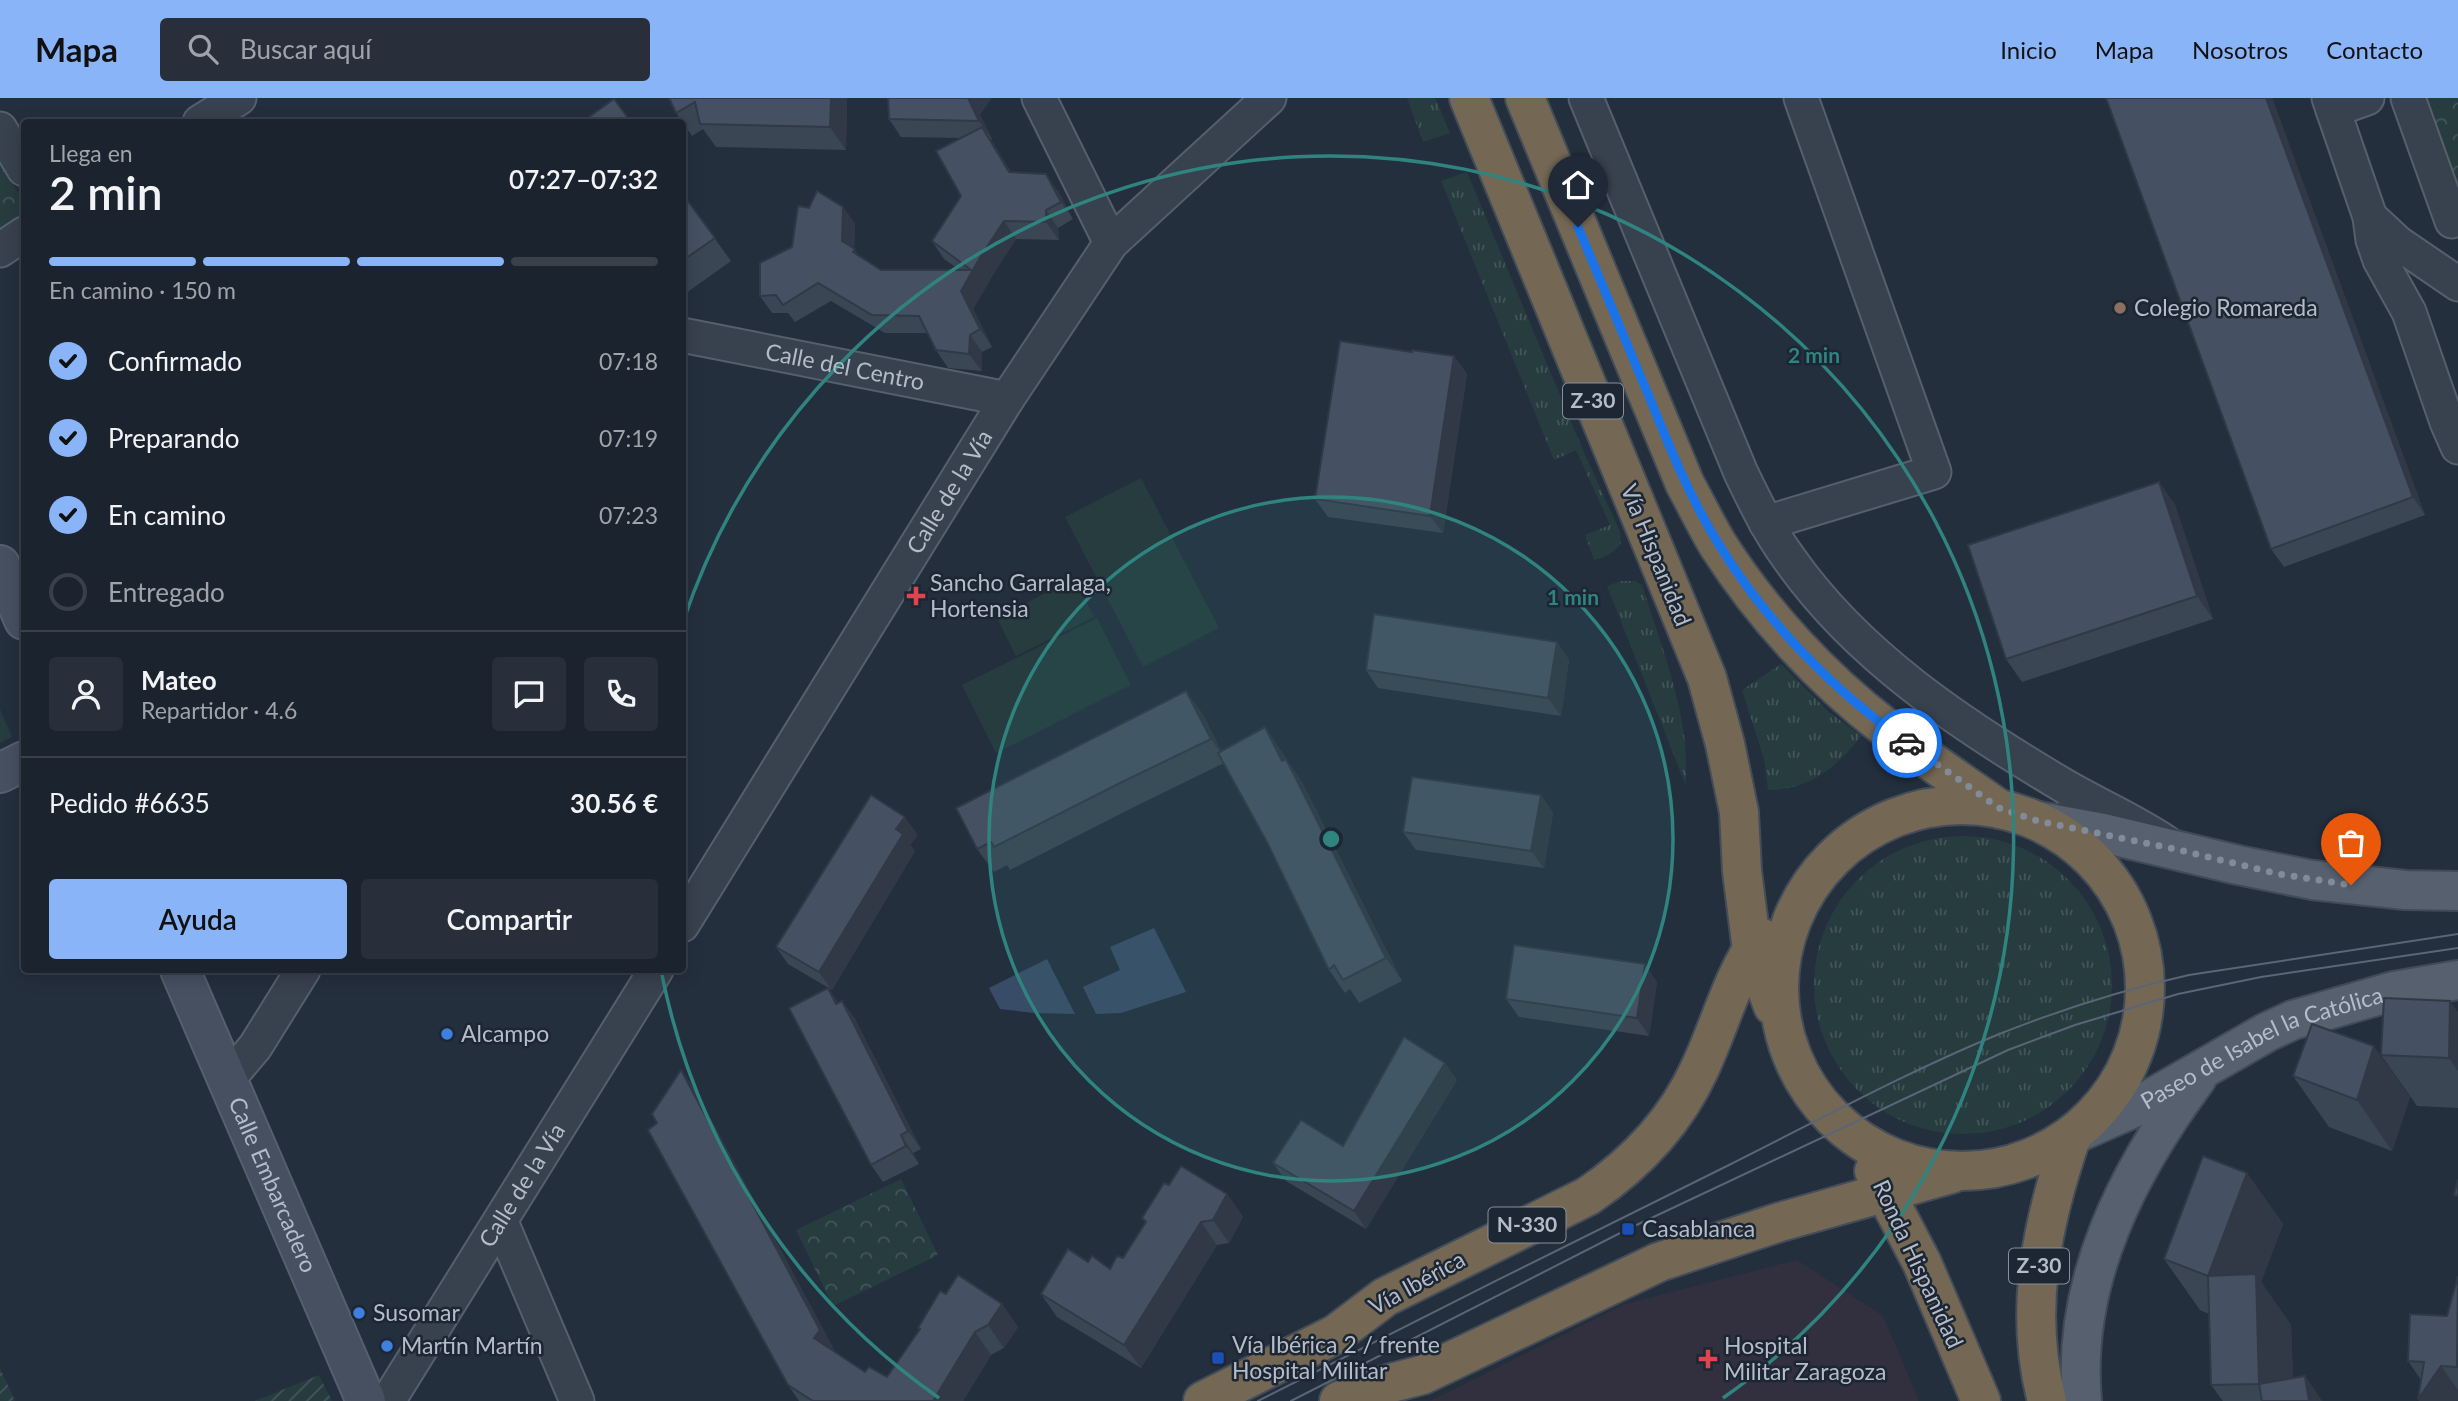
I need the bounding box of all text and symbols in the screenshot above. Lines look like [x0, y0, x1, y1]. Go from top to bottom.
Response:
search box [160, 18, 650, 81]
text: Mapa [35, 29, 118, 69]
icon: search [184, 30, 222, 68]
text: Buscar aquí [240, 33, 371, 65]
text: Inicio [2000, 35, 2057, 64]
text: Mapa [2095, 35, 2154, 64]
text: Nosotros [2192, 35, 2288, 64]
text: Contacto [2326, 35, 2423, 64]
text: Llega en [49, 139, 133, 167]
pin [1548, 155, 1608, 227]
text: 07:27–07:32 [509, 163, 658, 195]
text: 2 min [49, 165, 163, 220]
icon: home [1559, 166, 1597, 204]
text: En camino · 150 m [49, 276, 236, 304]
place label: Colegio Romareda [2134, 293, 2318, 321]
marker: Colegio Romareda [2112, 300, 2128, 316]
street label: Calle del Centro [763, 337, 927, 395]
icon: check [49, 342, 87, 380]
text: 2 min [1788, 342, 1840, 367]
text: Confirmado [108, 345, 242, 377]
text: 07:18 [599, 347, 658, 375]
road number: Z-30 [1563, 384, 1623, 418]
icon: check [49, 419, 87, 457]
text: Preparando [108, 422, 240, 454]
text: 07:19 [599, 424, 658, 452]
street label: Calle de la Vía [900, 424, 998, 559]
street label: Vía Hispanidad [1616, 480, 1698, 630]
icon: check [49, 496, 87, 534]
text: En camino [108, 499, 226, 531]
text: 07:23 [599, 501, 658, 529]
place label: Sancho Garralaga, Hortensia [930, 568, 1111, 622]
text: Entregado [108, 576, 225, 608]
text: 1 min [1547, 584, 1599, 609]
marker: Sancho Garralaga, Hortensia [908, 588, 924, 604]
button: person [49, 657, 123, 731]
button: chat [492, 657, 566, 731]
button: phone [584, 657, 658, 731]
text: Mateo [141, 664, 217, 696]
text: Repartidor · 4.6 [141, 696, 297, 724]
courier [1872, 708, 1942, 778]
icon: car [1888, 724, 1926, 762]
text: Pedido #6635 [49, 787, 210, 819]
text: 30.56 € [570, 787, 658, 819]
pin [2321, 813, 2381, 885]
icon: bag [2332, 824, 2370, 862]
centre of rings [1319, 827, 1343, 851]
button: Ayuda [49, 879, 347, 959]
button: Compartir [361, 879, 658, 959]
street label: Paseo de Isabel la Católica [2135, 980, 2386, 1115]
place label: Alcampo [461, 1019, 549, 1047]
marker: Alcampo [439, 1026, 455, 1042]
street label: Calle Embarcadero [223, 1092, 324, 1276]
street label: Calle de la Vía [472, 1118, 570, 1252]
street label: Ronda Hispanidad [1868, 1175, 1970, 1352]
road number: N-330 [1488, 1208, 1566, 1242]
place label: Casablanca [1642, 1214, 1755, 1242]
marker: Casablanca [1620, 1221, 1636, 1237]
street label: Vía Ibérica [1364, 1244, 1469, 1320]
road number: Z-30 [2009, 1248, 2069, 1284]
place label: Susomar [373, 1298, 460, 1326]
marker: Susomar [351, 1305, 367, 1321]
place label: Vía Ibérica 2 / frente Hospital Militar [1232, 1330, 1440, 1384]
place label: Martín Martín [401, 1331, 542, 1359]
place label: Hospital Militar Zaragoza [1724, 1331, 1886, 1385]
marker: Martín Martín [379, 1338, 395, 1354]
marker: Hospital Militar Zaragoza [1698, 1349, 1718, 1369]
marker: Vía Ibérica 2 / frente Hospital Militar [1210, 1350, 1226, 1366]

